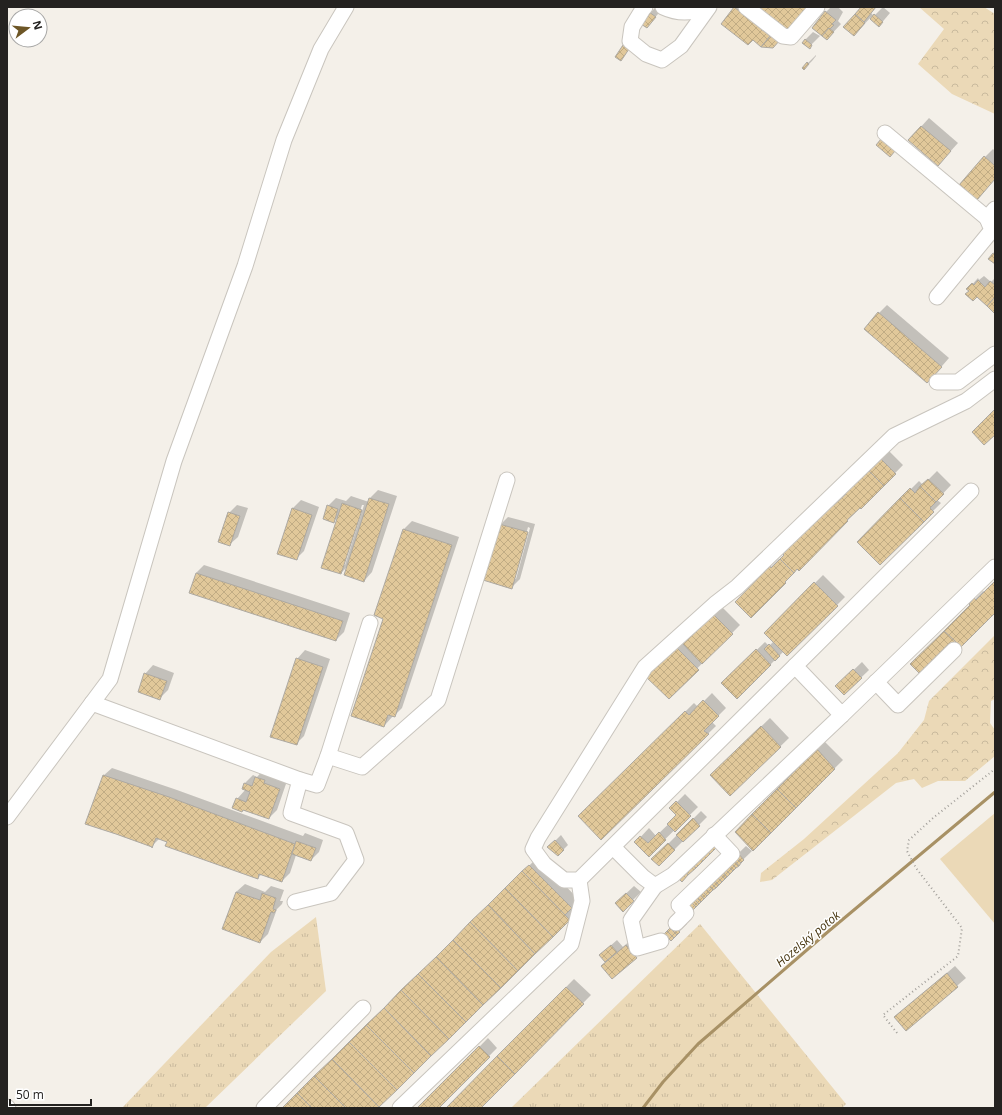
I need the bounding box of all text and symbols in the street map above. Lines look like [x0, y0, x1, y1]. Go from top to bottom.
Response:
north arrow [8, 8, 48, 48]
text: N [30, 19, 47, 31]
water label: Hozelský potok [772, 906, 844, 971]
scale bar [10, 1081, 91, 1107]
text: 50 m [16, 1086, 44, 1103]

